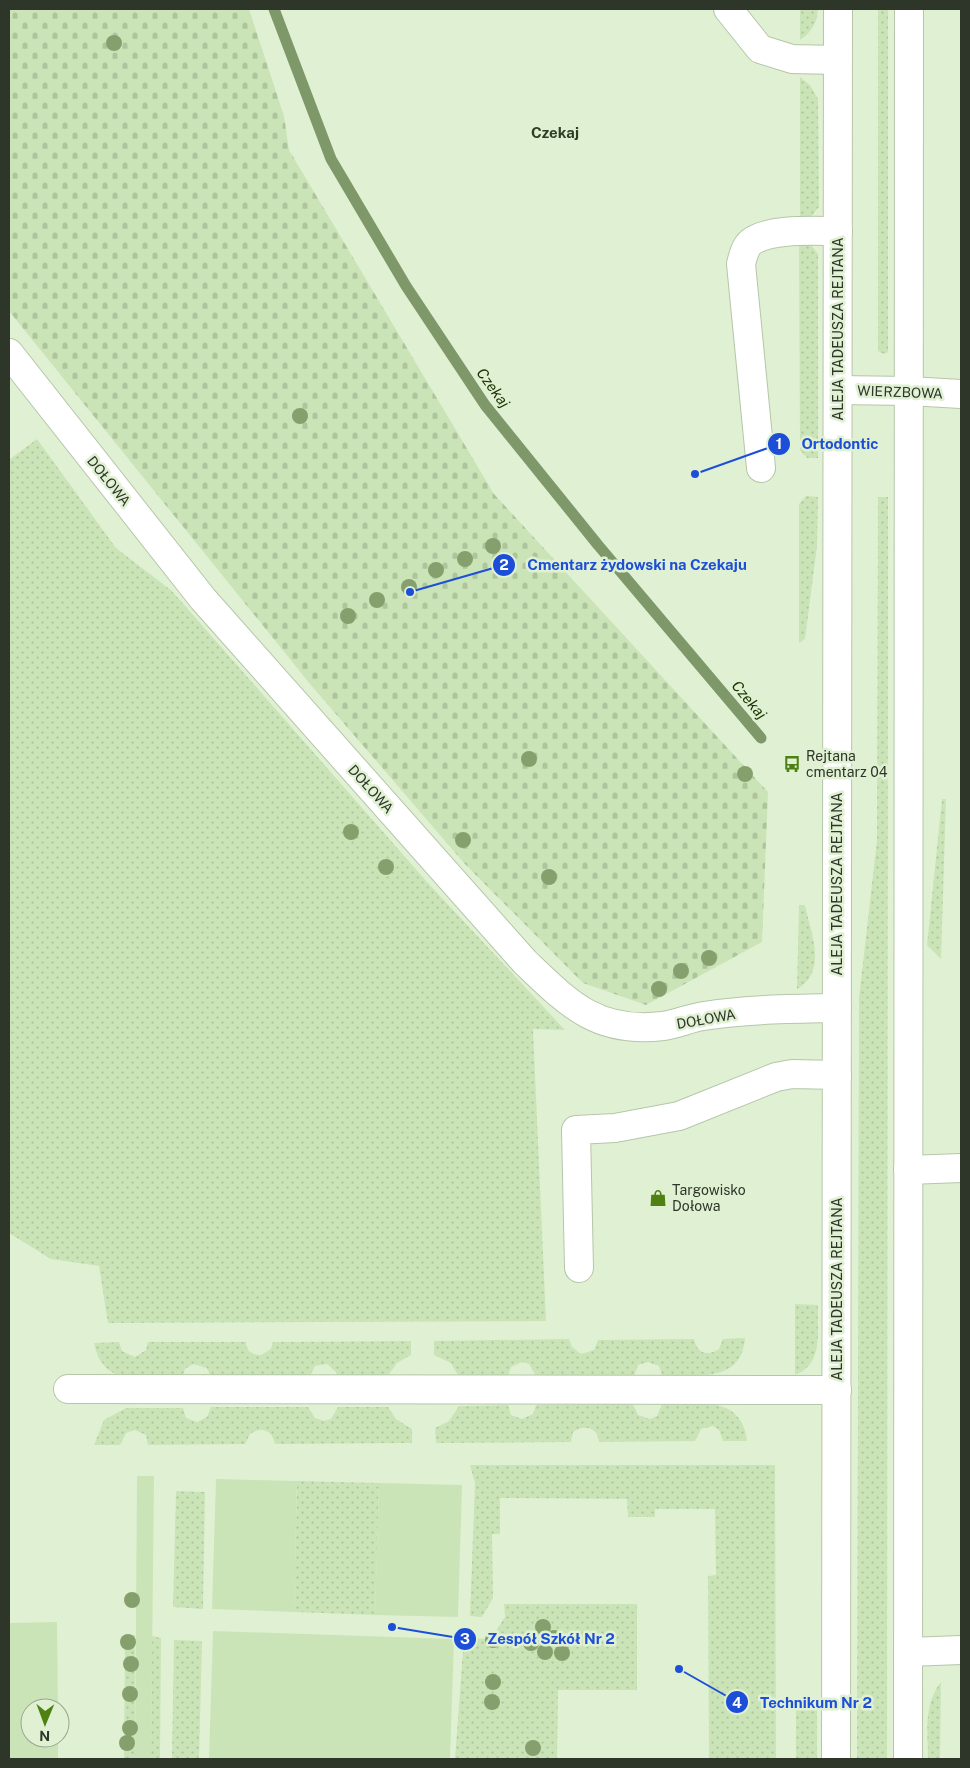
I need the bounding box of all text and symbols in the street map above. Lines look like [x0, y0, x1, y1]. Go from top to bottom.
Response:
district label: Czekaj [531, 124, 579, 141]
street label: ALEJA TADEUSZA REJTANA [830, 237, 846, 421]
water label: Czekaj [473, 365, 514, 411]
street label: WIERZBOWA [857, 383, 943, 401]
callout: Ortodontic [767, 429, 889, 459]
text: 1 [776, 435, 782, 452]
text: Ortodontic [802, 435, 878, 452]
street label: DOŁOWA [84, 453, 134, 509]
callout: Cmentarz żydowski na Czekaju [492, 550, 757, 580]
text: 2 [499, 556, 509, 573]
text: Cmentarz żydowski na Czekaju [527, 556, 747, 573]
water label: Czekaj [728, 677, 770, 722]
place label: Rejtana cmentarz 04 [806, 748, 888, 780]
bus stop icon: Rejtana cmentarz 04 [782, 754, 802, 774]
street label: DOŁOWA [345, 762, 397, 817]
street label: ALEJA TADEUSZA REJTANA [829, 792, 845, 976]
street label: DOŁOWA [675, 1006, 737, 1032]
place label: Targowisko Dołowa [672, 1182, 746, 1214]
shop icon: Targowisko Dołowa [648, 1188, 668, 1208]
street label: ALEJA TADEUSZA REJTANA [829, 1197, 845, 1381]
callout: Zespół Szkół Nr 2 [453, 1624, 625, 1654]
text: 3 [460, 1630, 470, 1647]
text: Zespół Szkół Nr 2 [487, 1630, 615, 1647]
callout: Technikum Nr 2 [725, 1687, 882, 1717]
text: 4 [732, 1694, 742, 1711]
text: Technikum Nr 2 [760, 1694, 872, 1711]
north arrow [20, 1698, 70, 1748]
text: N [39, 1728, 50, 1744]

